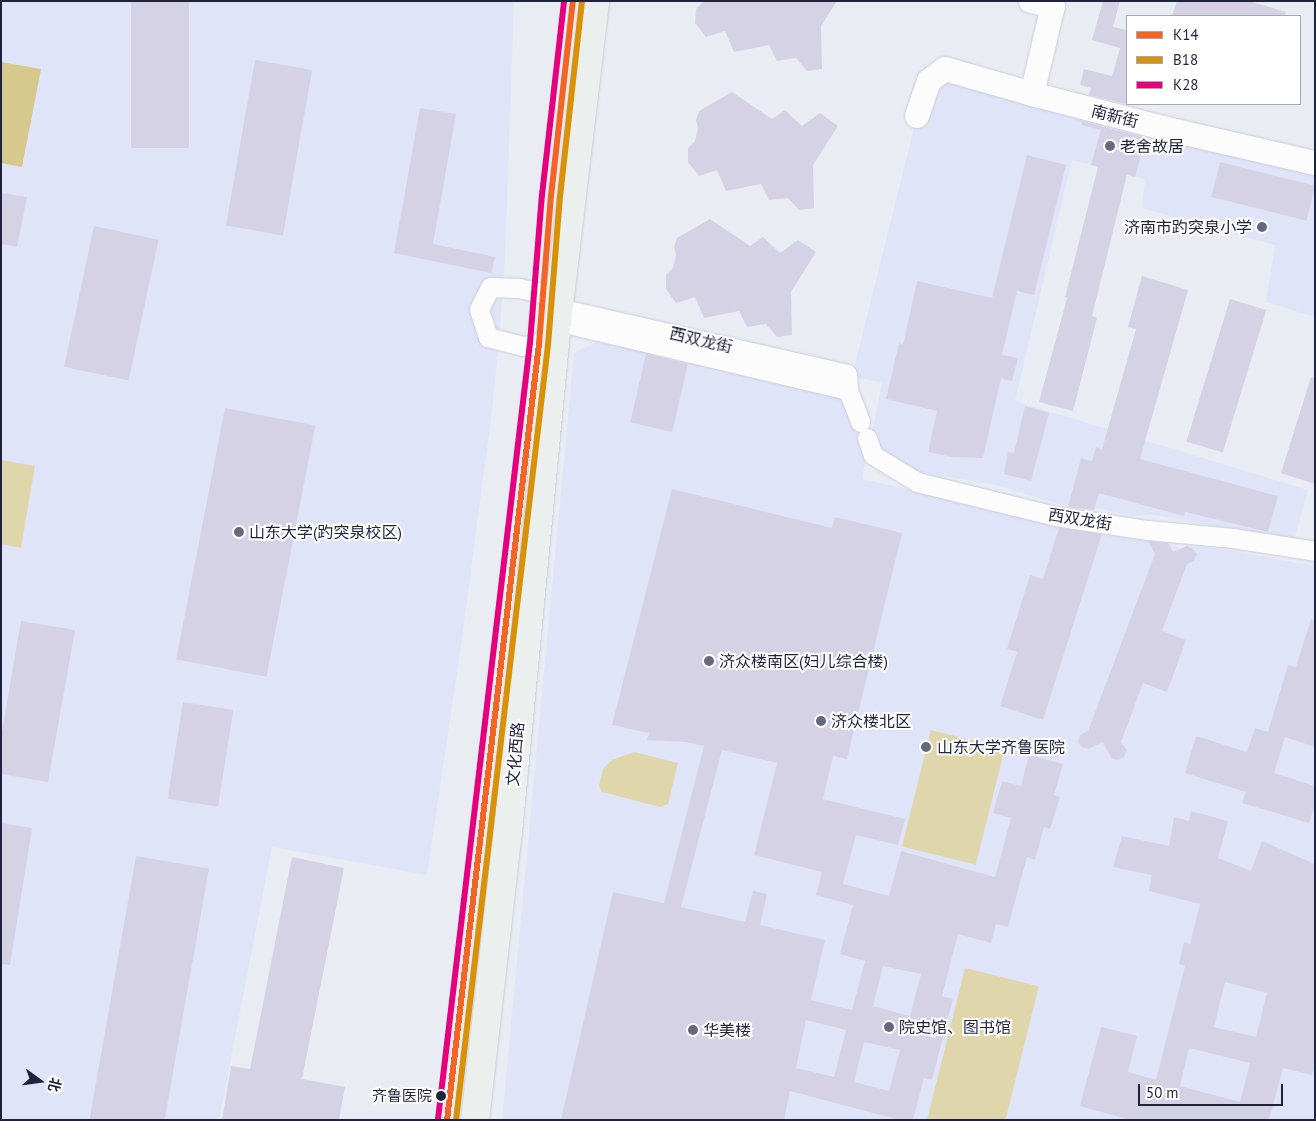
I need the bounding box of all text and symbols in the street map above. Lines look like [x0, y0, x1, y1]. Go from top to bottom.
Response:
legend [1126, 15, 1301, 105]
text: K14 [1173, 25, 1199, 44]
text: B18 [1173, 50, 1198, 69]
text: K28 [1173, 75, 1199, 94]
street label: 南新街 [1089, 101, 1141, 131]
place label: 老舍故居 [1120, 136, 1184, 156]
marker: 老舍故居 [1104, 140, 1116, 152]
place label: 济南市趵突泉小学 [1124, 217, 1252, 237]
marker: 济南市趵突泉小学 [1256, 221, 1268, 233]
street label: 西双龙街 [668, 323, 734, 357]
street label: 西双龙街 [1047, 505, 1113, 533]
place label: 山东大学(趵突泉校区) [249, 522, 402, 542]
marker: 山东大学(趵突泉校区) [233, 526, 245, 538]
place label: 济众楼南区(妇儿综合楼) [719, 651, 888, 671]
marker: 济众楼南区(妇儿综合楼) [703, 655, 715, 667]
place label: 济众楼北区 [831, 711, 911, 731]
marker: 济众楼北区 [815, 715, 827, 727]
street label: 文化西路 [503, 721, 527, 787]
place label: 山东大学齐鲁医院 [937, 737, 1065, 757]
marker: 山东大学齐鲁医院 [919, 740, 933, 754]
place label: 院史馆、图书馆 [899, 1017, 1011, 1037]
place label: 华美楼 [703, 1020, 751, 1040]
marker: 院史馆、图书馆 [883, 1021, 895, 1033]
marker: 华美楼 [687, 1024, 699, 1036]
north arrow [15, 1056, 65, 1106]
scale bar [1141, 1074, 1286, 1106]
text: 北 [44, 1076, 65, 1094]
text: 50 m [1146, 1083, 1179, 1102]
place label: 齐鲁医院 [372, 1087, 432, 1105]
marker: 齐鲁医院 [436, 1091, 446, 1101]

